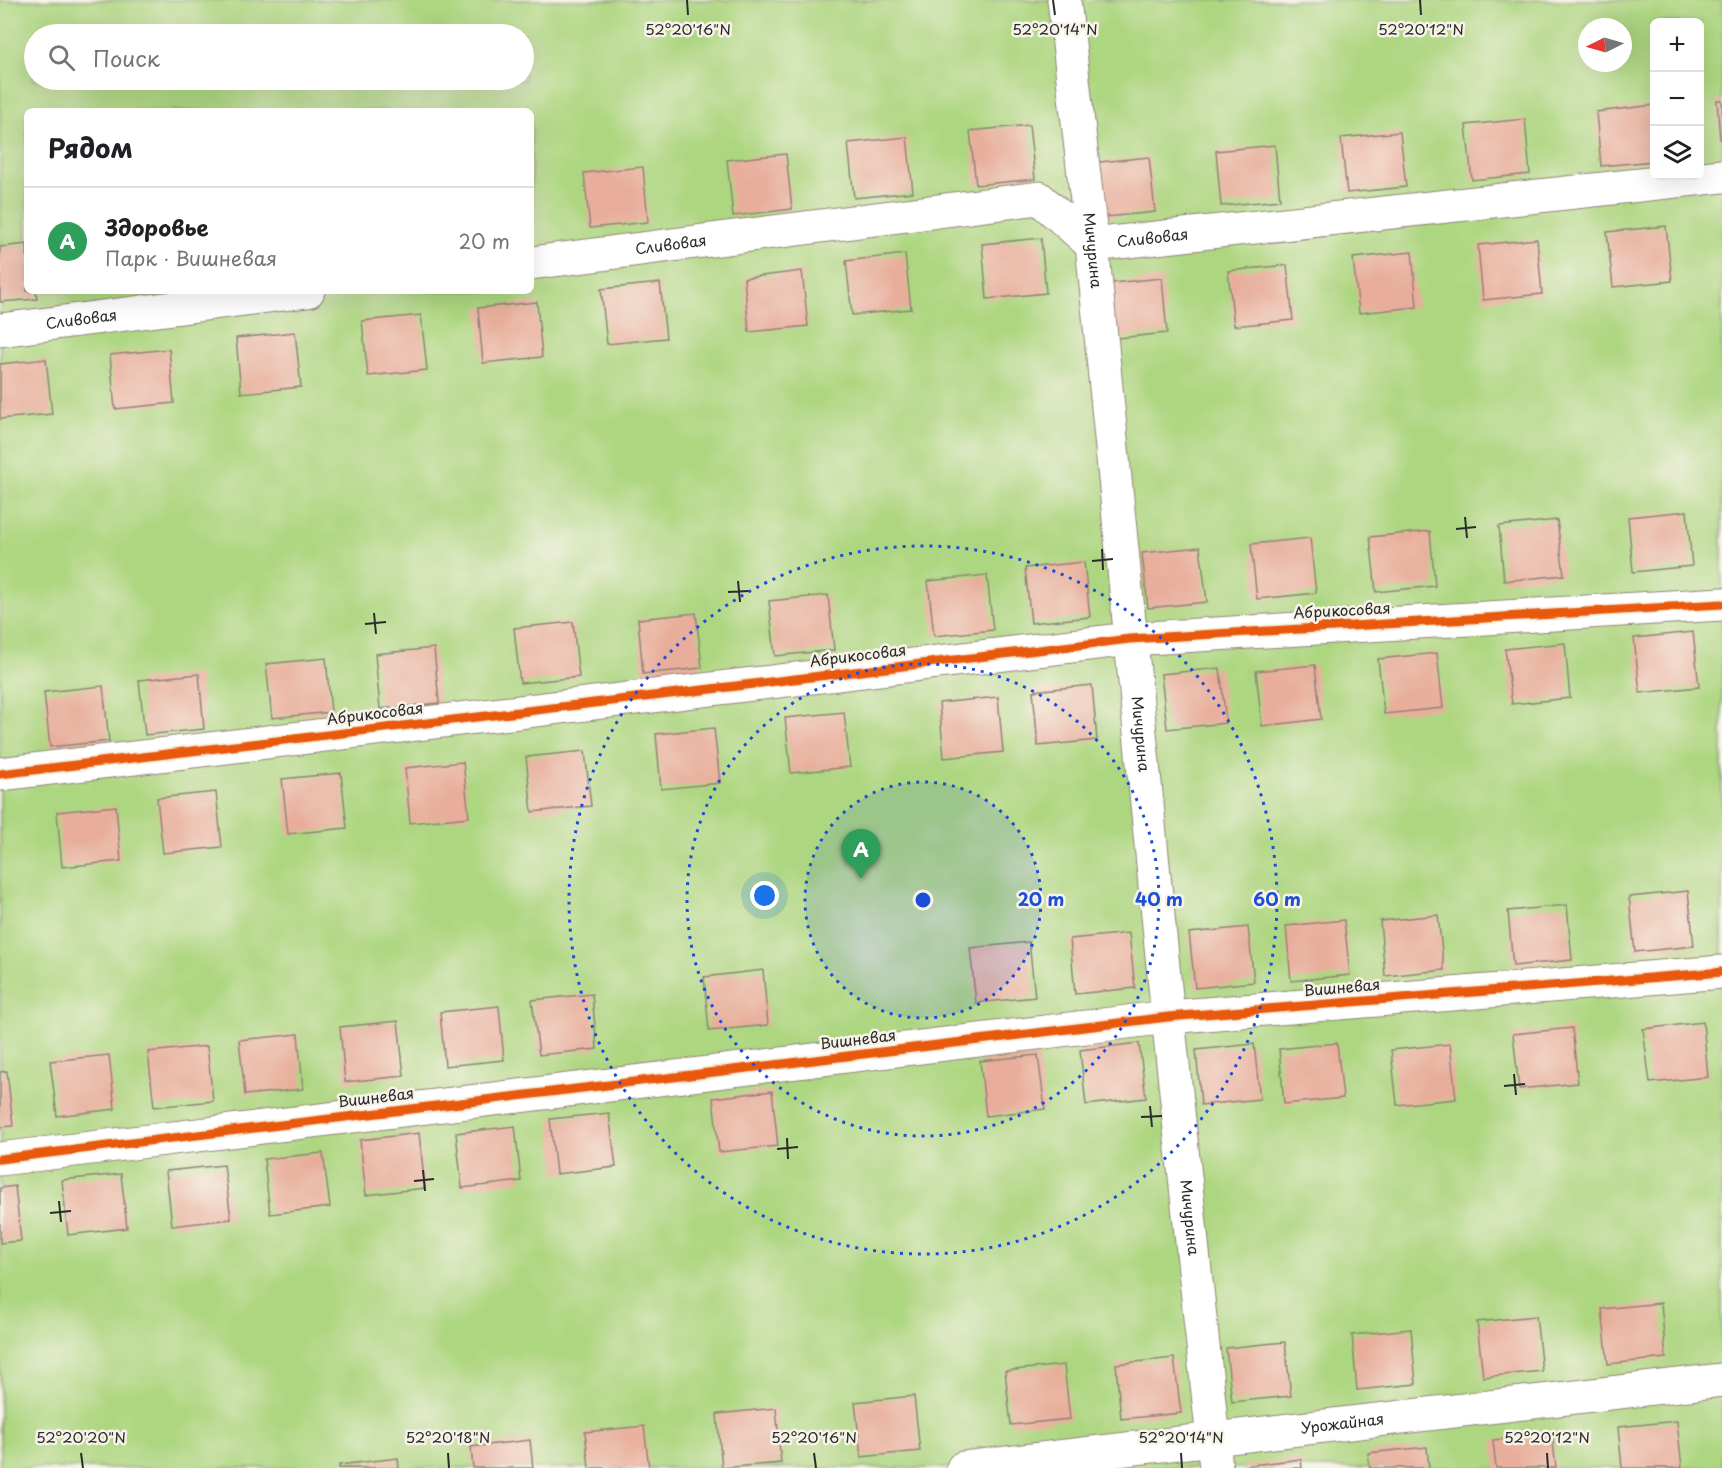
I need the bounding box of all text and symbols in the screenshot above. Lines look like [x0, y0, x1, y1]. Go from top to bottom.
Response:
text: 52°20'16"N [645, 17, 731, 40]
text: 52°20'14"N [1012, 17, 1098, 40]
text: 52°20'12"N [1378, 17, 1464, 40]
north arrow [1578, 18, 1632, 72]
map controls [1650, 18, 1704, 180]
button: + [1650, 18, 1704, 72]
search box [24, 24, 534, 90]
icon: search [45, 41, 78, 74]
text: Поиск [93, 41, 160, 74]
button: − [1650, 72, 1704, 126]
button: layers [1650, 126, 1704, 180]
text: Рядом [48, 128, 133, 167]
text: Здоровье [105, 210, 209, 243]
street label: Мичурина [1078, 211, 1109, 290]
street label: Сливовая [1116, 222, 1189, 252]
text: A [60, 226, 75, 256]
text: 20 m [458, 226, 510, 256]
street label: Сливовая [634, 228, 708, 260]
text: Парк · Вишневая [105, 243, 277, 273]
street label: Сливовая [44, 302, 118, 334]
street label: Абрикосовая [1293, 595, 1391, 624]
street label: Абрикосовая [808, 637, 907, 672]
street label: Абрикосовая [325, 695, 424, 730]
street label: Мичурина [1126, 695, 1157, 773]
pin: A [842, 830, 880, 879]
your location [750, 881, 779, 910]
text: 20 m [1018, 885, 1064, 912]
text: 40 m [1135, 885, 1183, 912]
text: 60 m [1253, 885, 1301, 912]
centre of rings [913, 890, 933, 910]
street label: Вишневая [1303, 972, 1381, 1001]
street label: Вишневая [818, 1022, 897, 1055]
street label: Вишневая [336, 1080, 415, 1113]
street label: Мичурина [1175, 1178, 1206, 1257]
street label: Урожайная [1299, 1406, 1385, 1439]
text: 52°20'20"N [36, 1425, 126, 1448]
text: 52°20'18"N [405, 1425, 491, 1448]
text: 52°20'16"N [771, 1425, 857, 1448]
text: 52°20'14"N [1138, 1425, 1224, 1448]
text: 52°20'12"N [1504, 1425, 1590, 1448]

